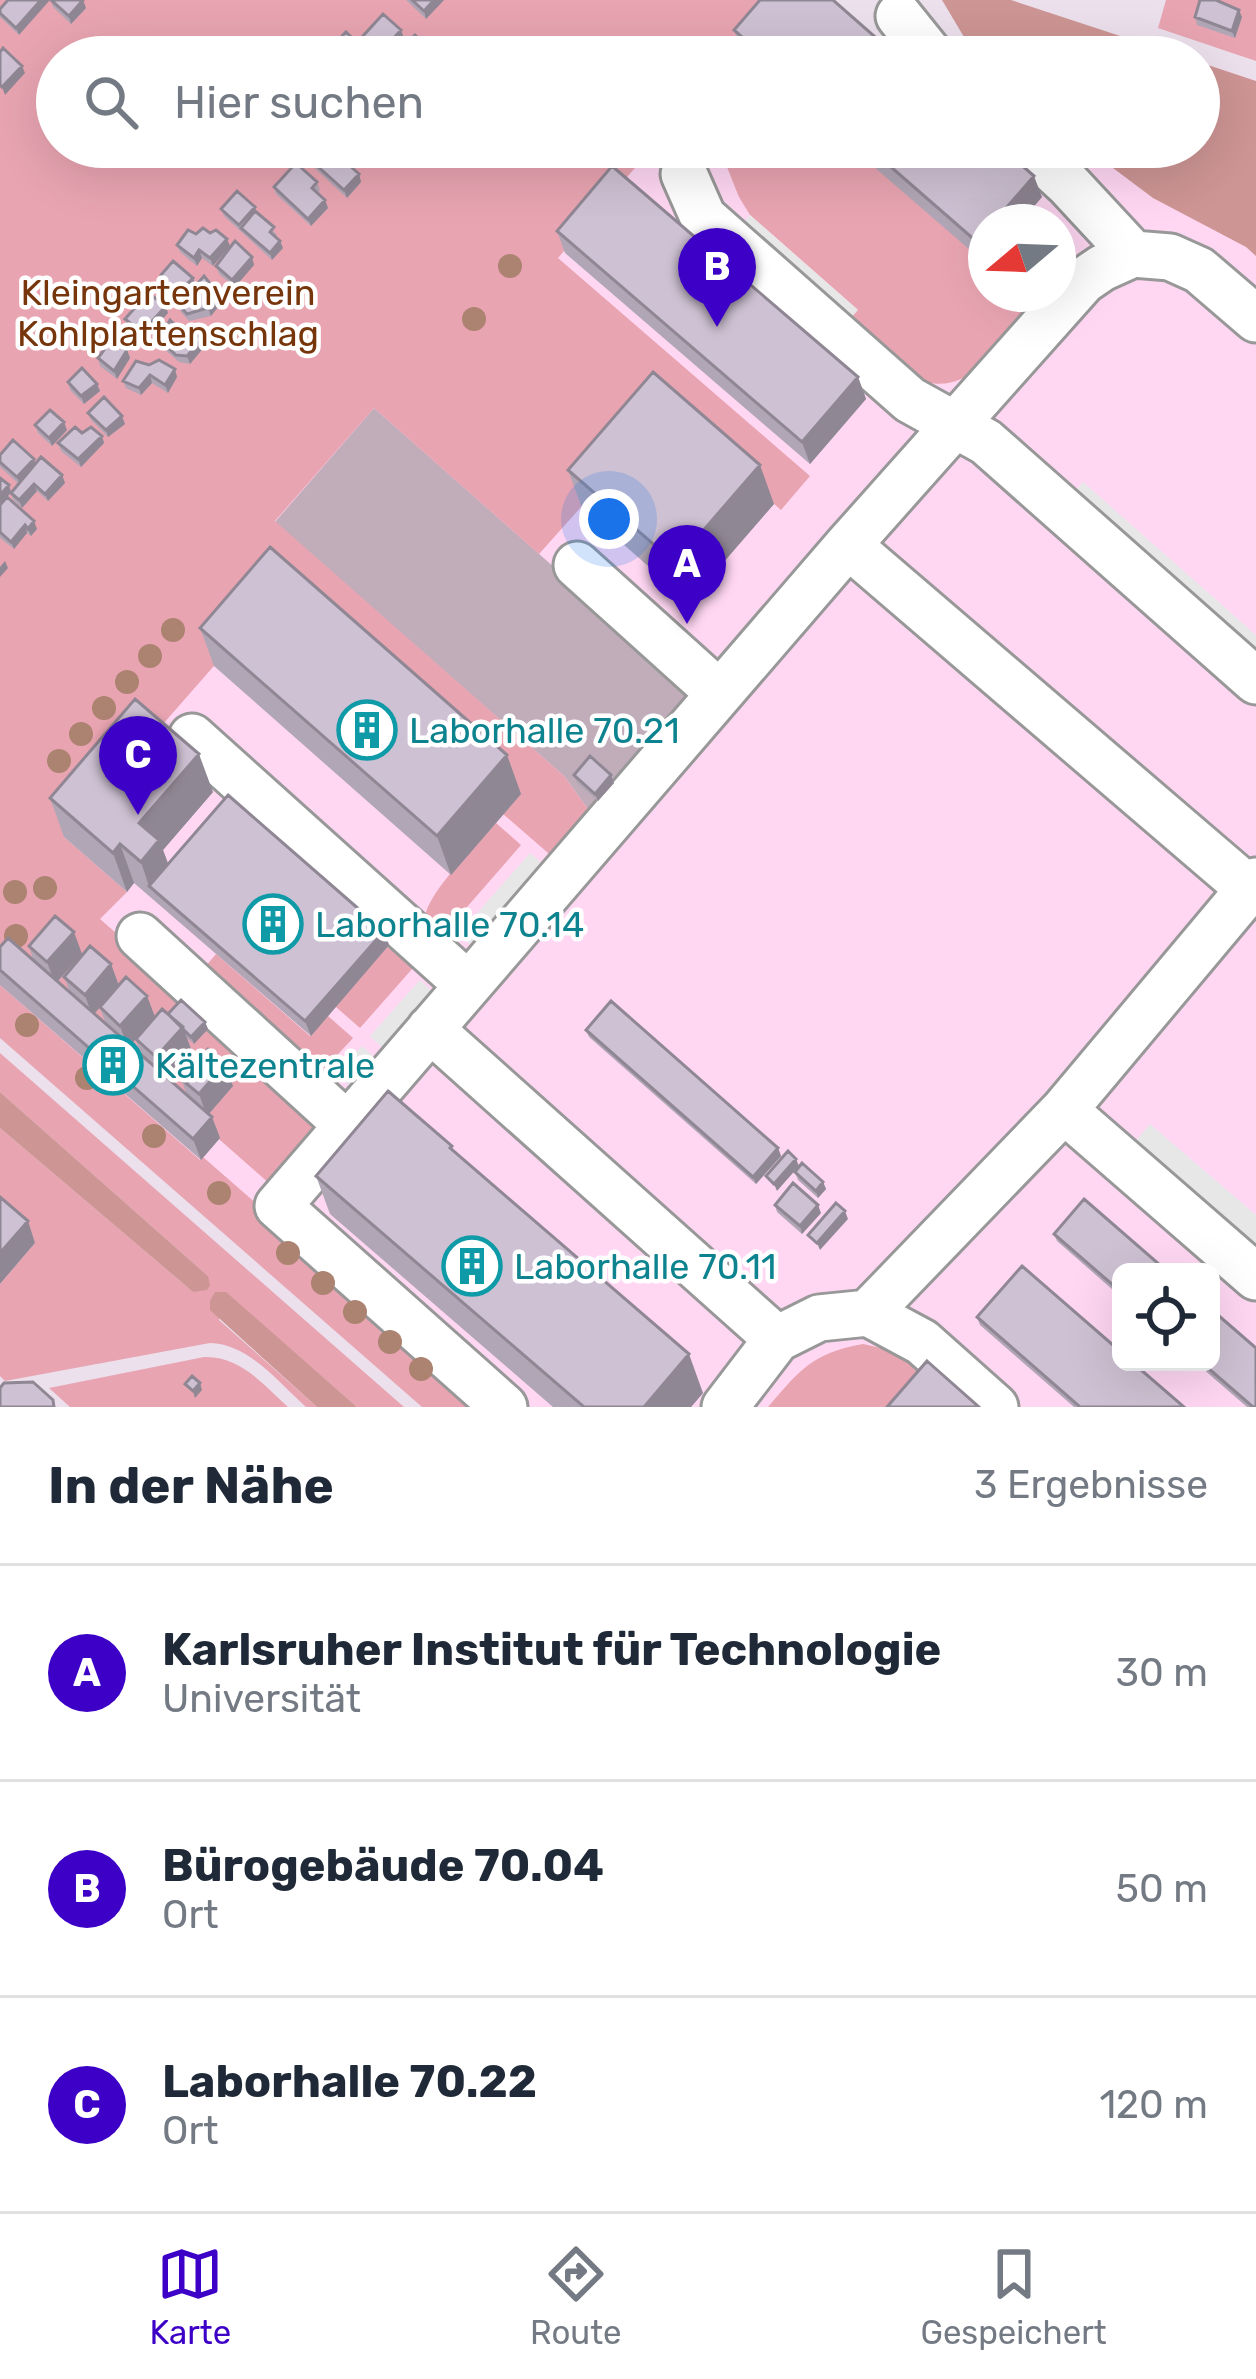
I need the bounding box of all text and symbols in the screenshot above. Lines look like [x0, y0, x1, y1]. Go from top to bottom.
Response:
search box [36, 36, 1220, 168]
icon: search [78, 69, 144, 135]
text: Hier suchen [174, 76, 424, 129]
north arrow [968, 204, 1076, 312]
pin: B [678, 228, 756, 327]
park label: Kleingartenverein Kohlplattenschlag [17, 271, 319, 355]
your location [579, 489, 639, 549]
pin: A [648, 525, 726, 624]
building icon: Laborhalle 70.21 [336, 699, 398, 761]
place label: Laborhalle 70.21 [409, 709, 680, 752]
pin: C [99, 716, 177, 815]
building icon: Laborhalle 70.14 [242, 893, 304, 955]
place label: Laborhalle 70.14 [315, 903, 584, 946]
building icon: Kältezentrale [82, 1034, 144, 1096]
place label: Kältezentrale [155, 1044, 375, 1087]
building icon: Laborhalle 70.11 [441, 1235, 503, 1297]
place label: Laborhalle 70.11 [514, 1245, 776, 1288]
map controls [1112, 1263, 1220, 1371]
button: locate [1112, 1263, 1220, 1371]
text: In der Nähe [48, 1455, 334, 1516]
text: 3 Ergebnisse [974, 1462, 1208, 1508]
text: Karlsruher Institut für Technologie [162, 1623, 941, 1676]
text: A [73, 1650, 101, 1696]
text: 30 m [1116, 1650, 1208, 1696]
text: Universität [162, 1676, 361, 1722]
text: Bürogebäude 70.04 [162, 1839, 604, 1892]
text: B [73, 1866, 101, 1912]
text: 50 m [1116, 1866, 1208, 1912]
text: Ort [162, 1892, 218, 1938]
text: Laborhalle 70.22 [162, 2055, 537, 2108]
text: C [73, 2082, 101, 2128]
text: 120 m [1099, 2082, 1208, 2128]
text: Ort [162, 2108, 218, 2154]
tab: Karte [149, 2241, 231, 2352]
tab: Route [530, 2241, 622, 2352]
tab: Gespeichert [920, 2241, 1107, 2352]

